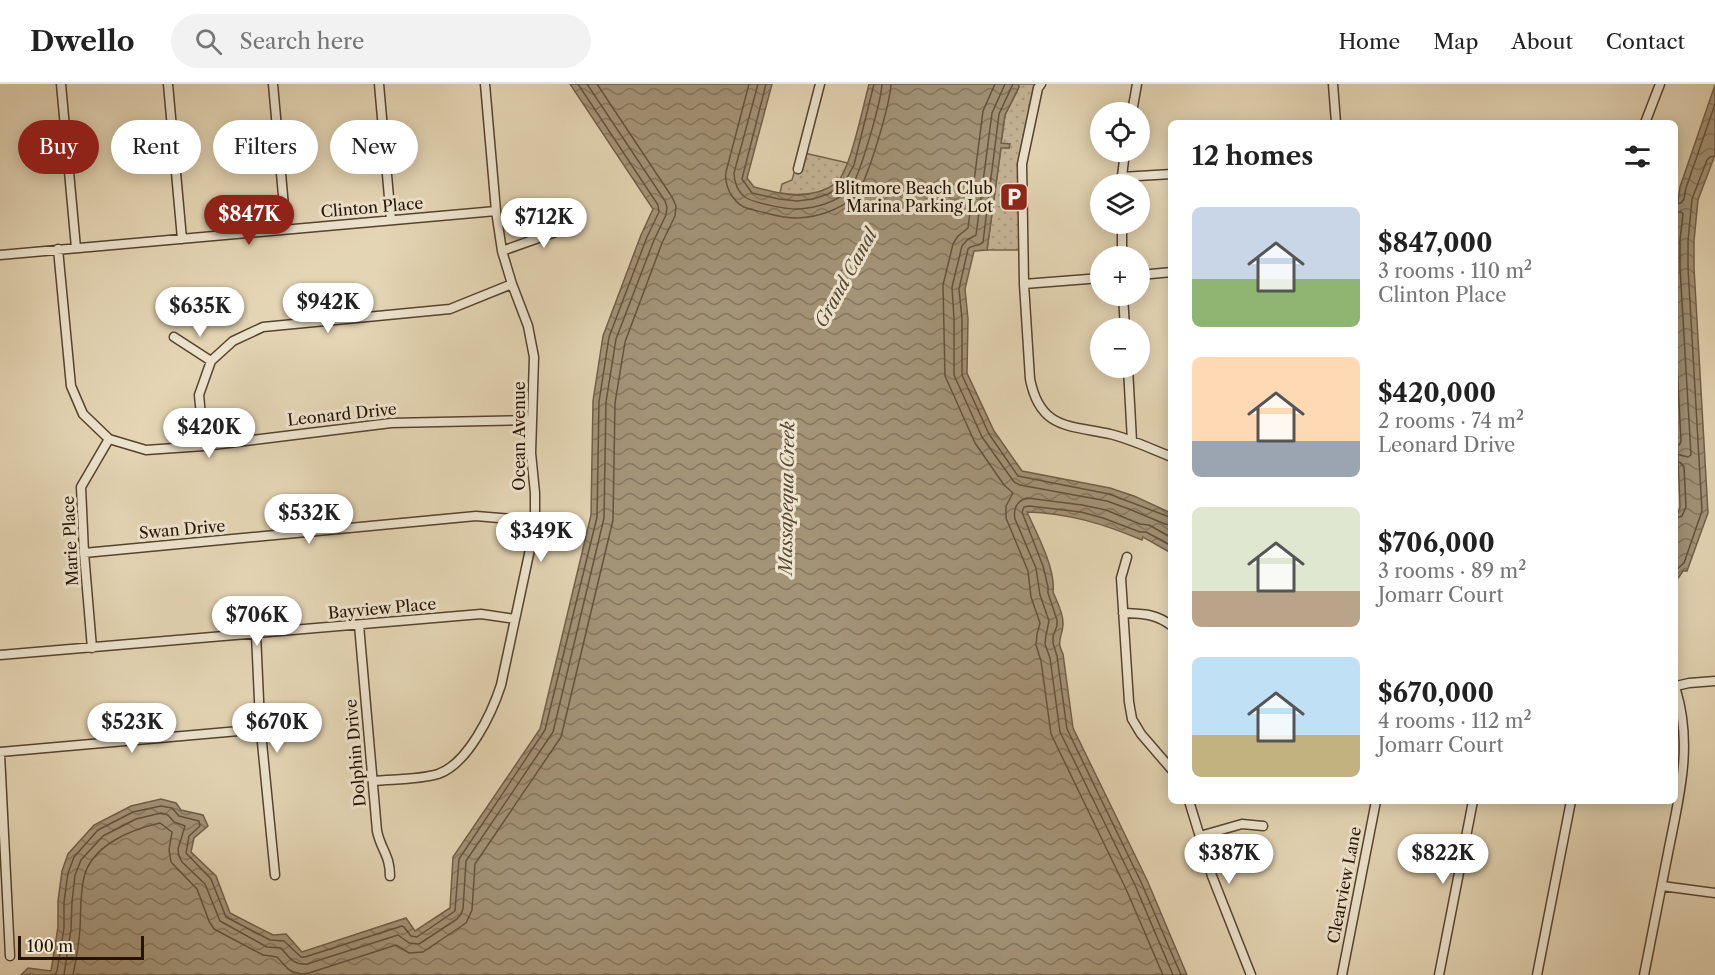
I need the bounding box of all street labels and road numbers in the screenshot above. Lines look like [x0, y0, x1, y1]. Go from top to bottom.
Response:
street label: Clinton Place [320, 193, 424, 221]
street label: Ocean Avenue [509, 381, 529, 491]
street label: Leonard Drive [286, 398, 398, 430]
street label: Marie Place [58, 495, 82, 587]
street label: Swan Drive [138, 515, 226, 543]
street label: Bayview Place [327, 593, 437, 623]
street label: Dolphin Drive [340, 698, 370, 808]
street label: Clearview Lane [1323, 825, 1365, 945]

